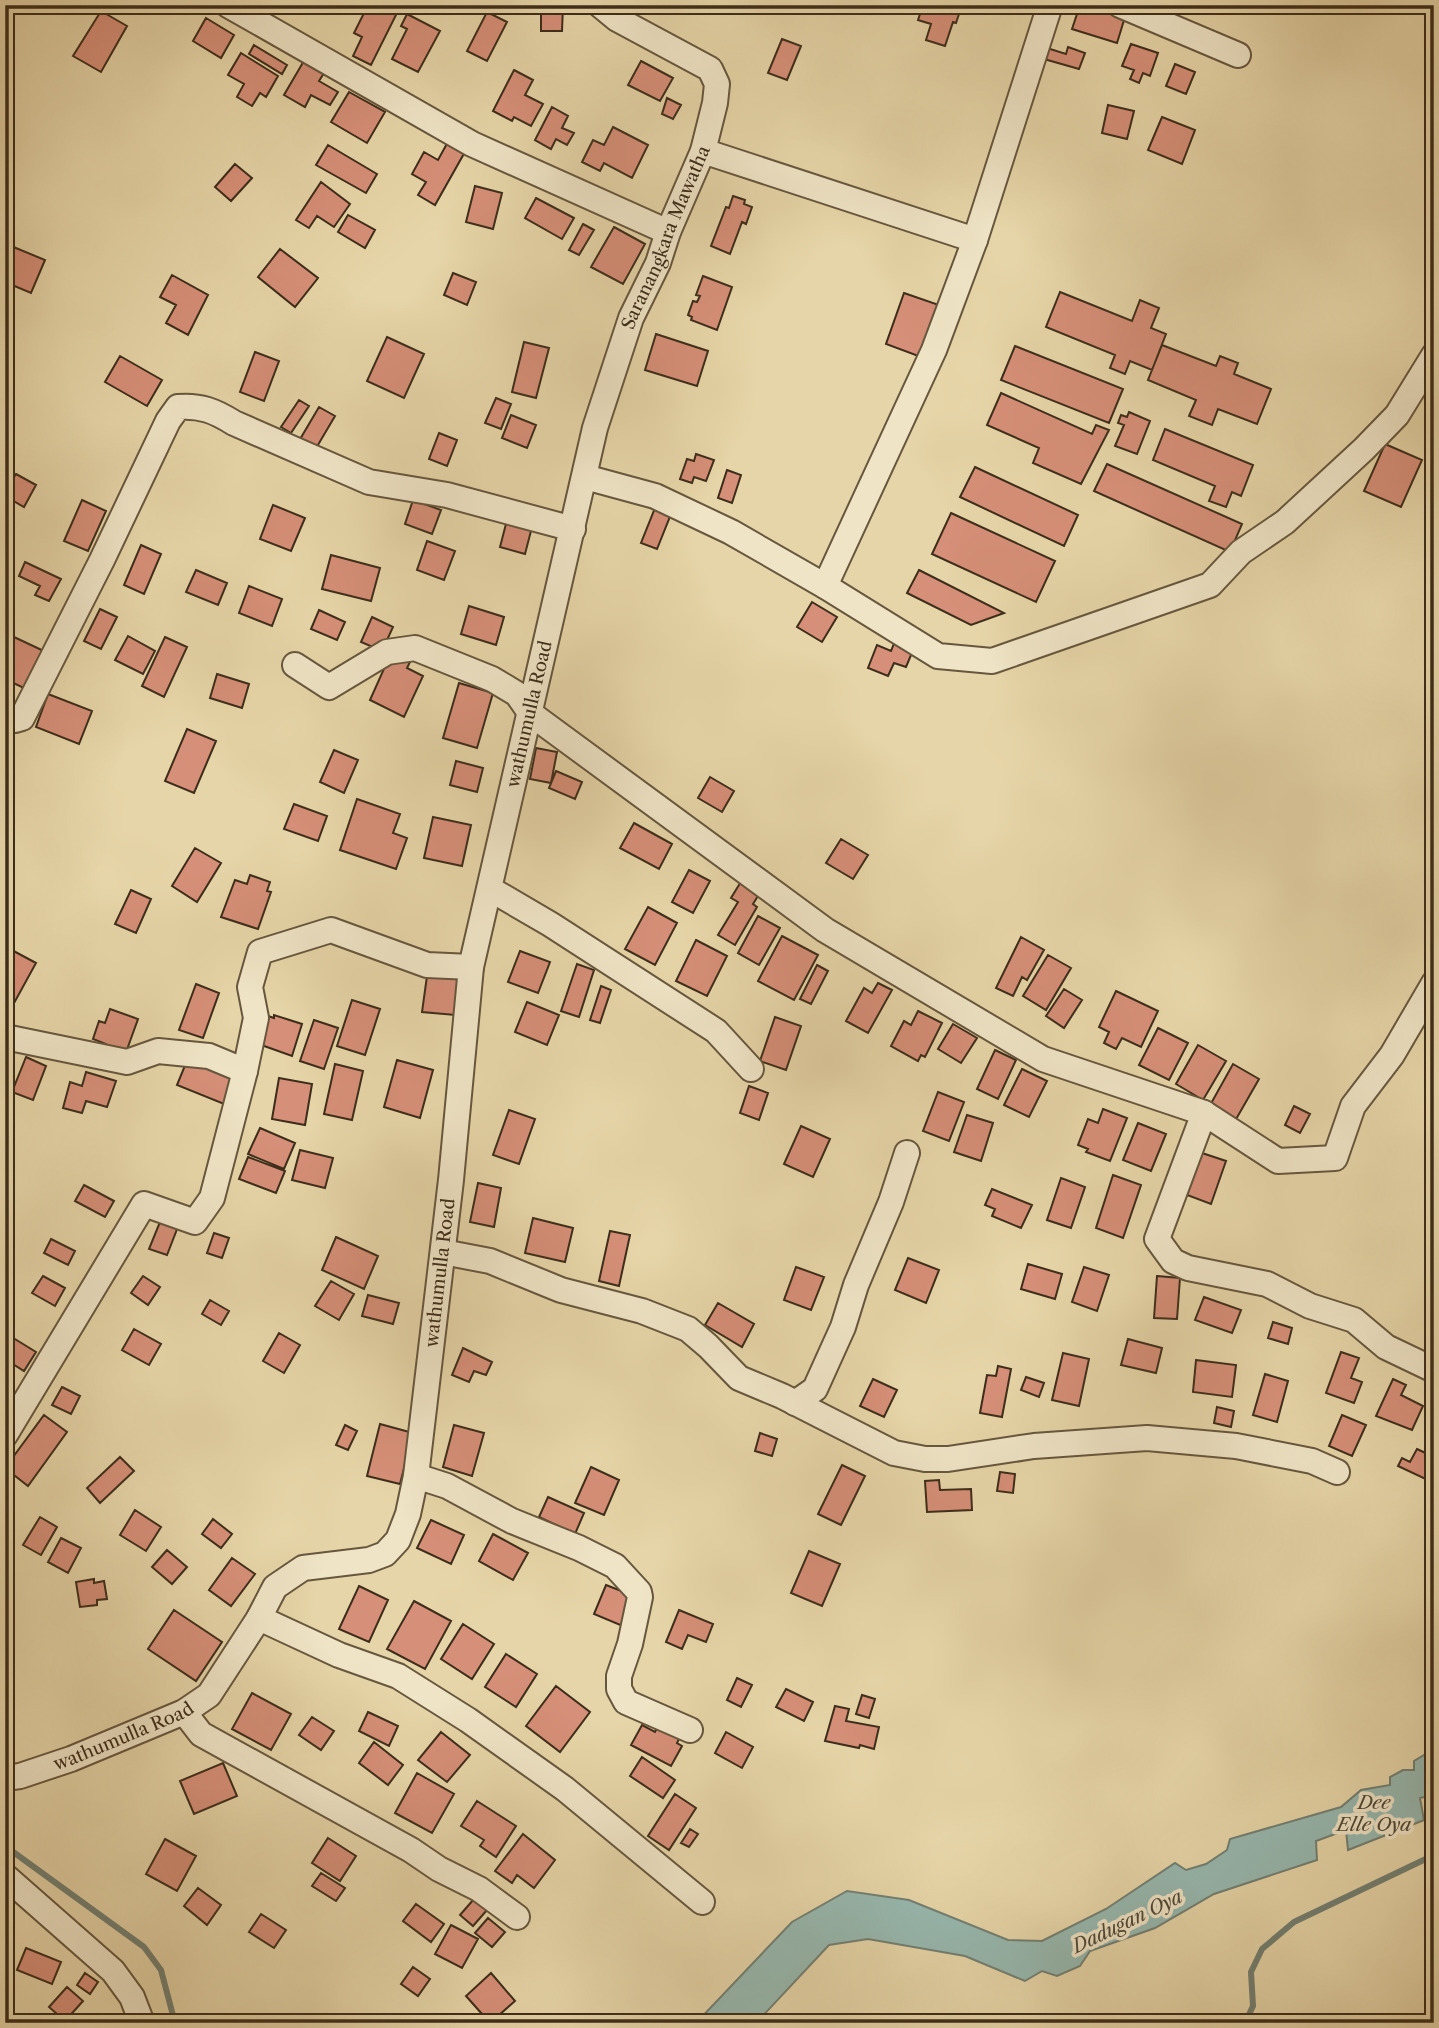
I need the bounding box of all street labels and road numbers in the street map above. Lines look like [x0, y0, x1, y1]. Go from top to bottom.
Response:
street label: Saranangkara Mawatha [617, 142, 715, 332]
street label: wathumulla Road [501, 638, 557, 790]
street label: wathumulla Road [420, 1197, 460, 1350]
street label: wathumulla Road [50, 1697, 198, 1775]

